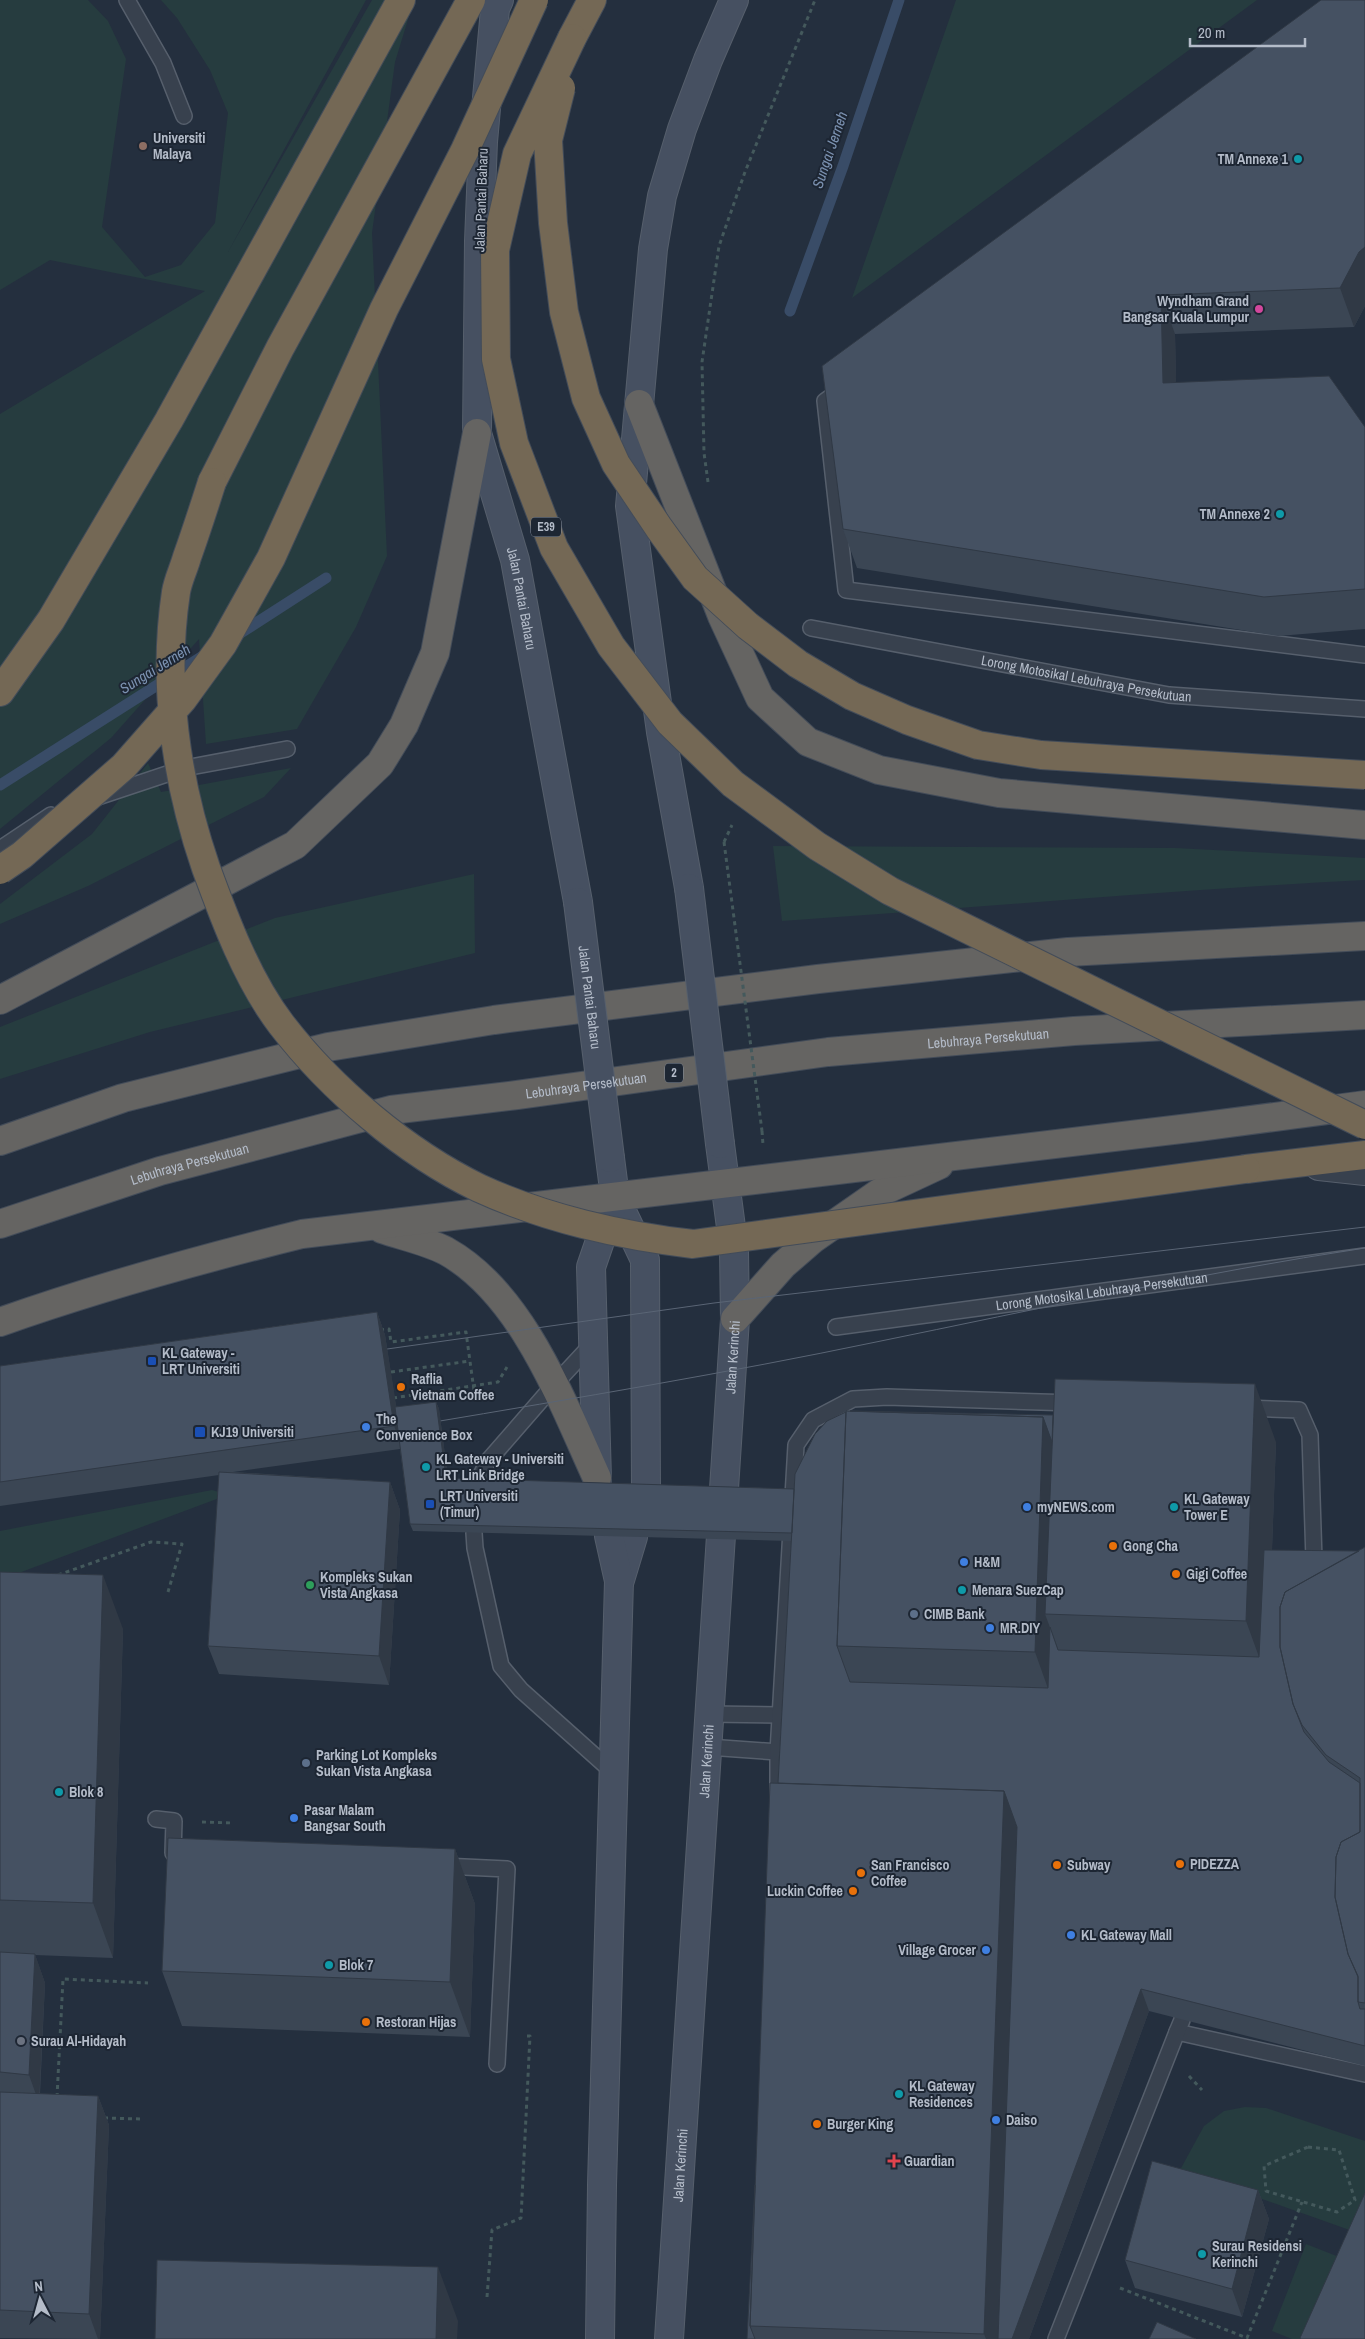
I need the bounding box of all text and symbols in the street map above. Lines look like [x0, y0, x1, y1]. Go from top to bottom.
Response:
scale bar [1190, 15, 1305, 47]
text: 20 m [1198, 22, 1225, 43]
water label: Sungai Jerneh [807, 108, 853, 191]
place label: Universiti Malaya [153, 129, 205, 163]
marker: Universiti Malaya [137, 140, 149, 152]
street label: Jalan Pantai Baharu [470, 148, 492, 252]
place label: TM Annexe 1 [1218, 150, 1289, 168]
marker: TM Annexe 1 [1292, 153, 1304, 165]
place label: Wyndham Grand Bangsar Kuala Lumpur [1123, 292, 1250, 326]
marker: Wyndham Grand Bangsar Kuala Lumpur [1253, 303, 1265, 315]
place label: TM Annexe 2 [1200, 505, 1270, 523]
marker: TM Annexe 2 [1274, 508, 1286, 520]
road number: E39 [531, 518, 561, 536]
street label: Jalan Pantai Baharu [503, 545, 540, 651]
water label: Sungai Jerneh [115, 638, 194, 699]
street label: Lorong Motosikal Lebuhraya Persekutuan [980, 651, 1192, 706]
street label: Jalan Pantai Baharu [575, 944, 605, 1050]
street label: Lebuhraya Persekutuan [927, 1024, 1050, 1052]
road number: 2 [665, 1064, 683, 1082]
street label: Lebuhraya Persekutuan [524, 1068, 648, 1103]
street label: Lebuhraya Persekutuan [128, 1139, 251, 1189]
street label: Lorong Motosikal Lebuhraya Persekutuan [995, 1268, 1209, 1314]
street label: Jalan Kerinchi [721, 1320, 744, 1394]
place label: KL Gateway - LRT Universiti [162, 1344, 240, 1378]
marker: KL Gateway - LRT Universiti [146, 1355, 158, 1367]
place label: Raflia Vietnam Coffee [411, 1370, 494, 1404]
marker: Raflia Vietnam Coffee [395, 1381, 407, 1393]
place label: The Convenience Box [376, 1410, 473, 1444]
marker: The Convenience Box [360, 1421, 372, 1433]
place label: KJ19 Universiti [211, 1423, 294, 1441]
marker: KJ19 Universiti [193, 1425, 207, 1439]
place label: KL Gateway - Universiti LRT Link Bridge [436, 1450, 564, 1484]
marker: KL Gateway - Universiti LRT Link Bridge [420, 1461, 432, 1473]
place label: LRT Universiti (Timur) [440, 1487, 518, 1521]
place label: KL Gateway Tower E [1184, 1490, 1250, 1524]
marker: LRT Universiti (Timur) [424, 1498, 436, 1510]
place label: myNEWS.com [1037, 1498, 1115, 1516]
marker: myNEWS.com [1021, 1501, 1033, 1513]
marker: KL Gateway Tower E [1168, 1501, 1180, 1513]
place label: Gong Cha [1123, 1537, 1178, 1555]
marker: Gong Cha [1107, 1540, 1119, 1552]
place label: H&M [974, 1553, 1000, 1571]
marker: H&M [958, 1556, 970, 1568]
place label: Gigi Coffee [1186, 1565, 1247, 1583]
place label: Kompleks Sukan Vista Angkasa [320, 1568, 413, 1602]
marker: Gigi Coffee [1170, 1568, 1182, 1580]
marker: Kompleks Sukan Vista Angkasa [304, 1579, 316, 1591]
place label: Menara SuezCap [972, 1581, 1064, 1599]
marker: Menara SuezCap [956, 1584, 968, 1596]
place label: CIMB Bank [924, 1605, 985, 1623]
marker: CIMB Bank [908, 1608, 920, 1620]
place label: MR.DIY [1000, 1619, 1041, 1637]
marker: MR.DIY [984, 1622, 996, 1634]
street label: Jalan Kerinchi [695, 1724, 718, 1798]
place label: Parking Lot Kompleks Sukan Vista Angkasa [316, 1746, 437, 1780]
marker: Parking Lot Kompleks Sukan Vista Angkasa [300, 1757, 312, 1769]
place label: Blok 8 [69, 1783, 103, 1801]
marker: Blok 8 [53, 1786, 65, 1798]
place label: Pasar Malam Bangsar South [304, 1801, 386, 1835]
marker: Pasar Malam Bangsar South [288, 1812, 300, 1824]
place label: PIDEZZA [1190, 1855, 1240, 1873]
place label: San Francisco Coffee [871, 1856, 949, 1890]
place label: Subway [1067, 1856, 1111, 1874]
marker: PIDEZZA [1174, 1858, 1186, 1870]
marker: Subway [1051, 1859, 1063, 1871]
marker: San Francisco Coffee [855, 1867, 867, 1879]
place label: Luckin Coffee [767, 1882, 843, 1900]
marker: Luckin Coffee [847, 1885, 859, 1897]
place label: KL Gateway Mall [1081, 1926, 1172, 1944]
marker: KL Gateway Mall [1065, 1929, 1077, 1941]
place label: Village Grocer [898, 1941, 977, 1959]
marker: Village Grocer [980, 1944, 992, 1956]
place label: Blok 7 [339, 1956, 374, 1974]
marker: Blok 7 [323, 1959, 335, 1971]
place label: Restoran Hijas [376, 2013, 456, 2031]
marker: Restoran Hijas [360, 2016, 372, 2028]
place label: Surau Al-Hidayah [31, 2032, 126, 2050]
marker: Surau Al-Hidayah [15, 2035, 27, 2047]
place label: KL Gateway Residences [909, 2077, 975, 2111]
marker: KL Gateway Residences [893, 2088, 905, 2100]
place label: Daiso [1006, 2111, 1037, 2129]
marker: Daiso [990, 2114, 1002, 2126]
place label: Burger King [827, 2115, 893, 2133]
marker: Burger King [811, 2118, 823, 2130]
street label: Jalan Kerinchi [669, 2128, 692, 2203]
place label: Guardian [904, 2152, 954, 2170]
marker: Guardian [888, 2155, 900, 2167]
place label: Surau Residensi Kerinchi [1212, 2237, 1302, 2271]
marker: Surau Residensi Kerinchi [1196, 2248, 1208, 2260]
north arrow [15, 2274, 65, 2324]
text: N [34, 2277, 44, 2295]

